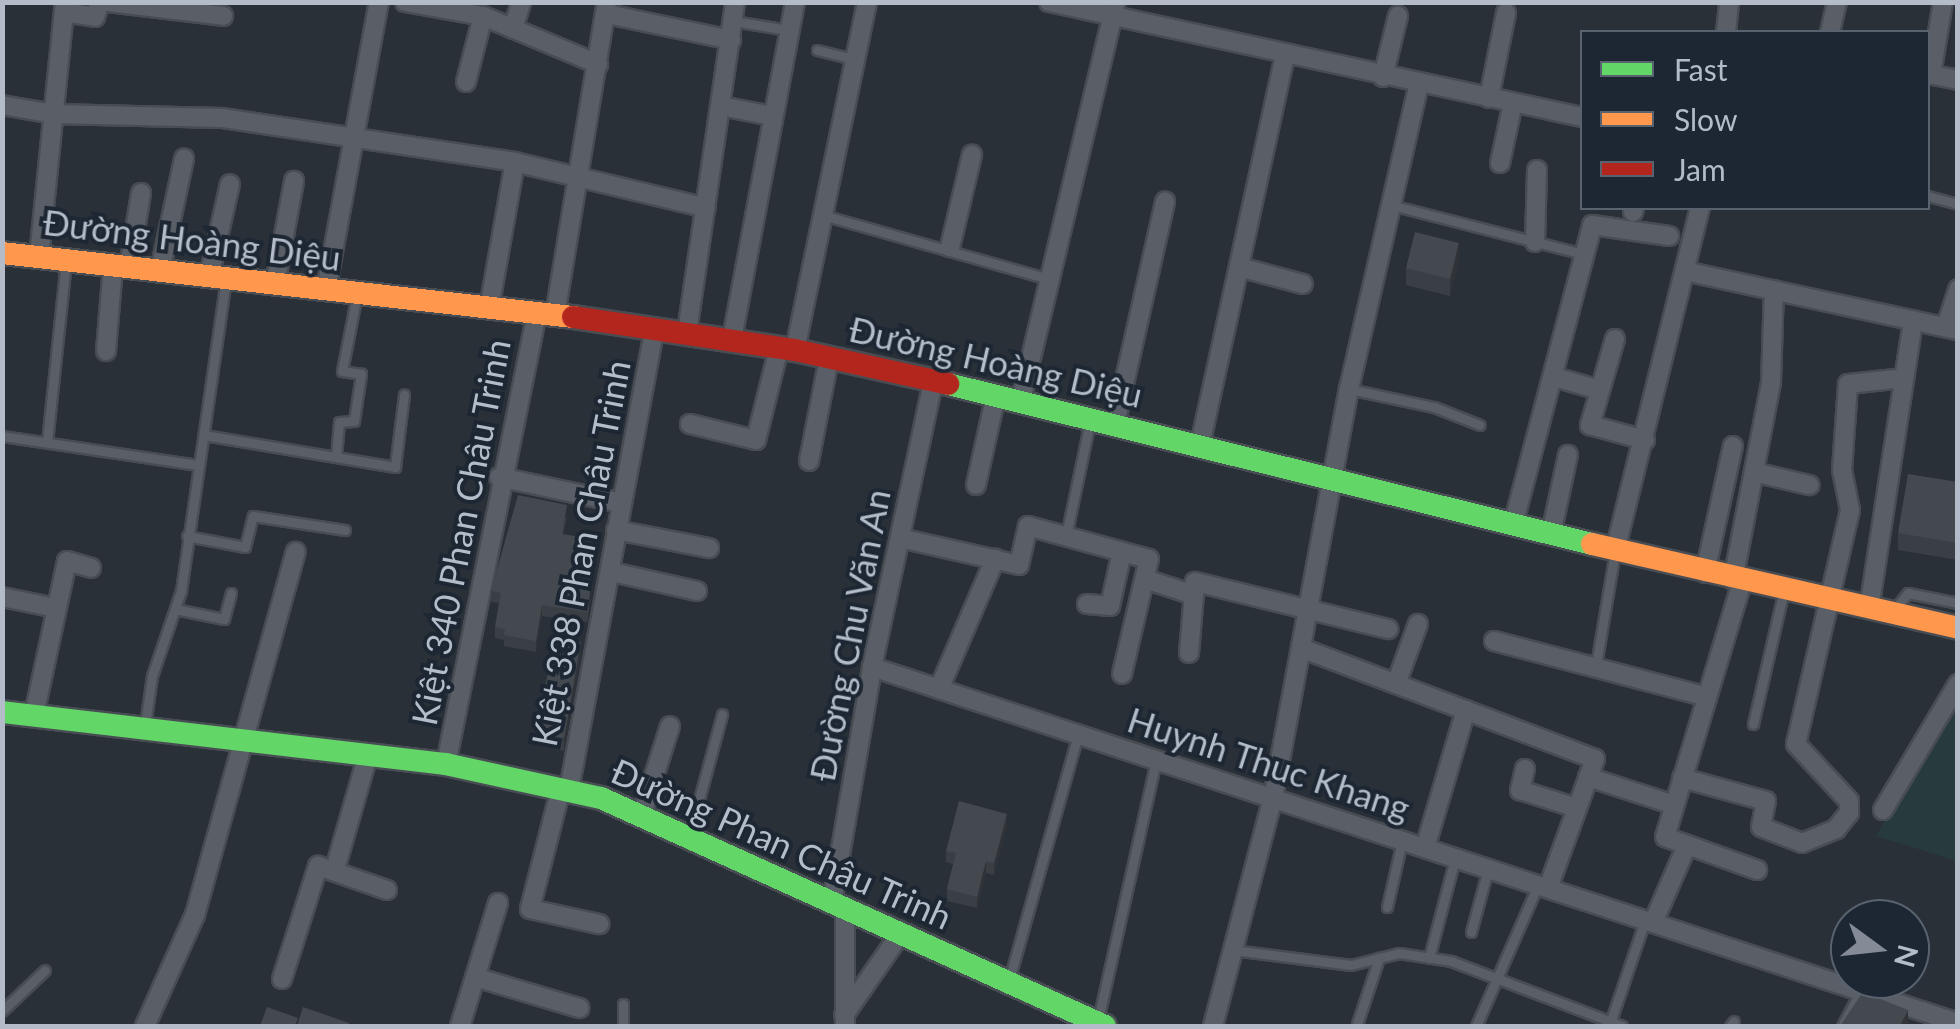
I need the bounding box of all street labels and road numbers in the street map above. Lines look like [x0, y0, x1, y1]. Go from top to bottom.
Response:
street label: Đường Hoàng Diệu [41, 200, 343, 278]
street label: Đường Hoàng Diệu [845, 307, 1147, 415]
street label: Kiệt 340 Phan Châu Trinh [402, 335, 518, 729]
street label: Kiệt 338 Phan Châu Trinh [522, 356, 638, 750]
street label: Đường Chu Văn An [800, 484, 898, 786]
street label: Huynh Thuc Khang [1122, 697, 1416, 829]
street label: Đường Phan Châu Trinh [605, 749, 959, 937]

